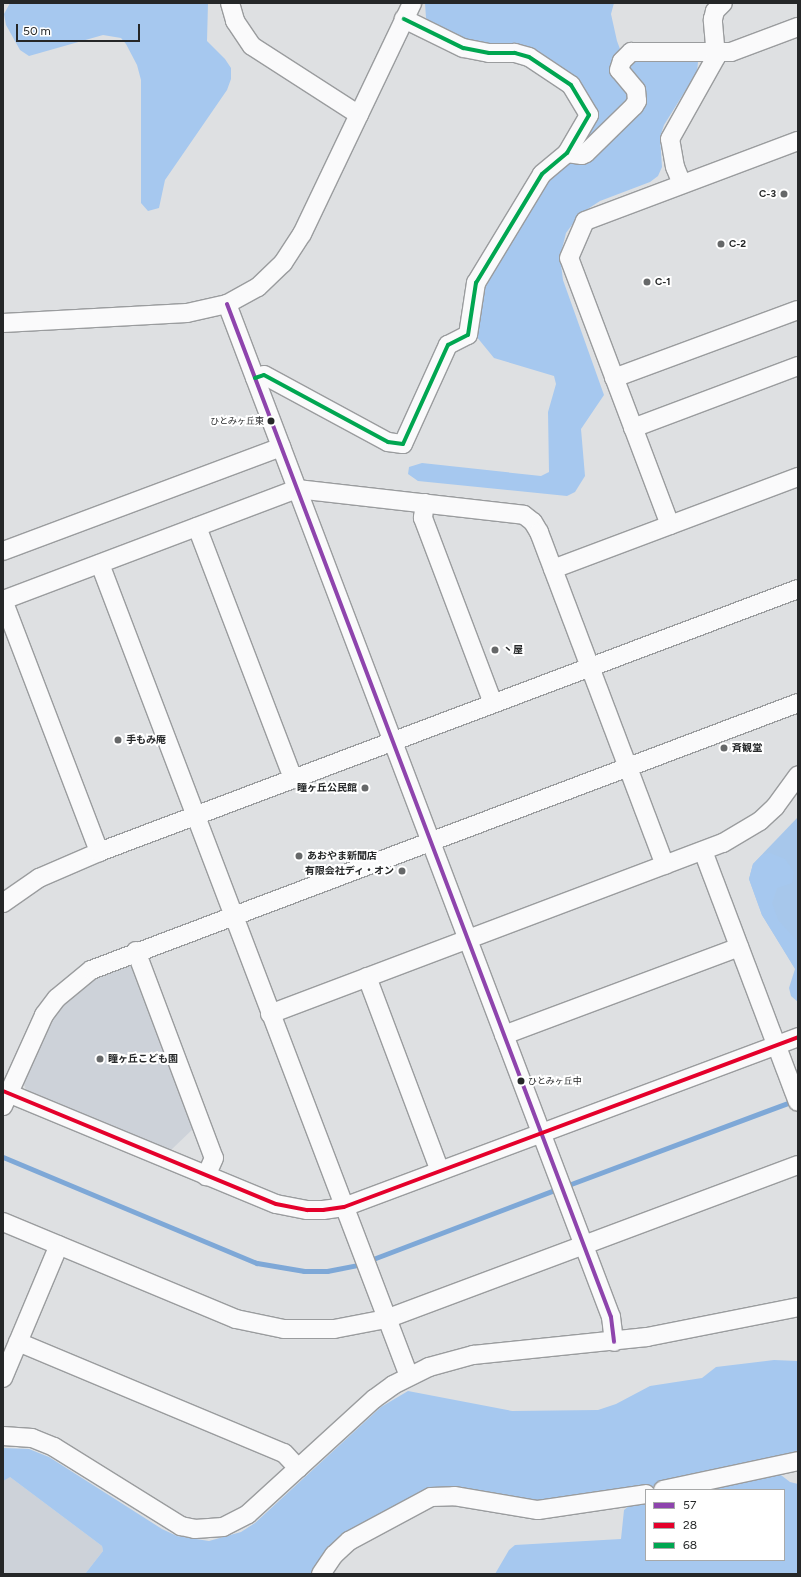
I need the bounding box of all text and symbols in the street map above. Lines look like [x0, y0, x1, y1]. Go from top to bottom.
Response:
scale bar [18, 16, 142, 42]
text: 50 m [23, 24, 51, 38]
place label: C-3 [759, 188, 776, 200]
marker: C-3 [779, 189, 789, 199]
place label: C-2 [729, 238, 746, 250]
marker: C-2 [716, 239, 726, 249]
place label: C-1 [655, 276, 671, 288]
marker: C-1 [642, 277, 652, 287]
place label: ひとみヶ丘東 [210, 416, 264, 426]
marker: ひとみヶ丘東 [266, 416, 276, 426]
place label: 丶屋 [503, 644, 523, 656]
marker: 丶屋 [490, 645, 500, 655]
place label: 手もみ庵 [126, 734, 166, 746]
marker: 手もみ庵 [113, 735, 123, 745]
place label: 斉観堂 [732, 742, 762, 754]
marker: 斉観堂 [719, 743, 729, 753]
place label: 瞳ヶ丘公民館 [297, 782, 357, 794]
marker: 瞳ヶ丘公民館 [360, 783, 370, 793]
place label: あおやま新聞店 [307, 850, 377, 862]
marker: あおやま新聞店 [294, 851, 304, 861]
place label: 有限会社ディ・オン [304, 865, 394, 877]
marker: 有限会社ディ・オン [397, 866, 407, 876]
place label: 瞳ヶ丘こども園 [108, 1053, 178, 1065]
marker: 瞳ヶ丘こども園 [95, 1054, 105, 1064]
marker: ひとみヶ丘中 [516, 1076, 526, 1086]
place label: ひとみヶ丘中 [528, 1076, 582, 1086]
legend [645, 1489, 785, 1561]
text: 57 [683, 1498, 696, 1512]
text: 28 [683, 1518, 697, 1532]
text: 68 [683, 1538, 697, 1552]

